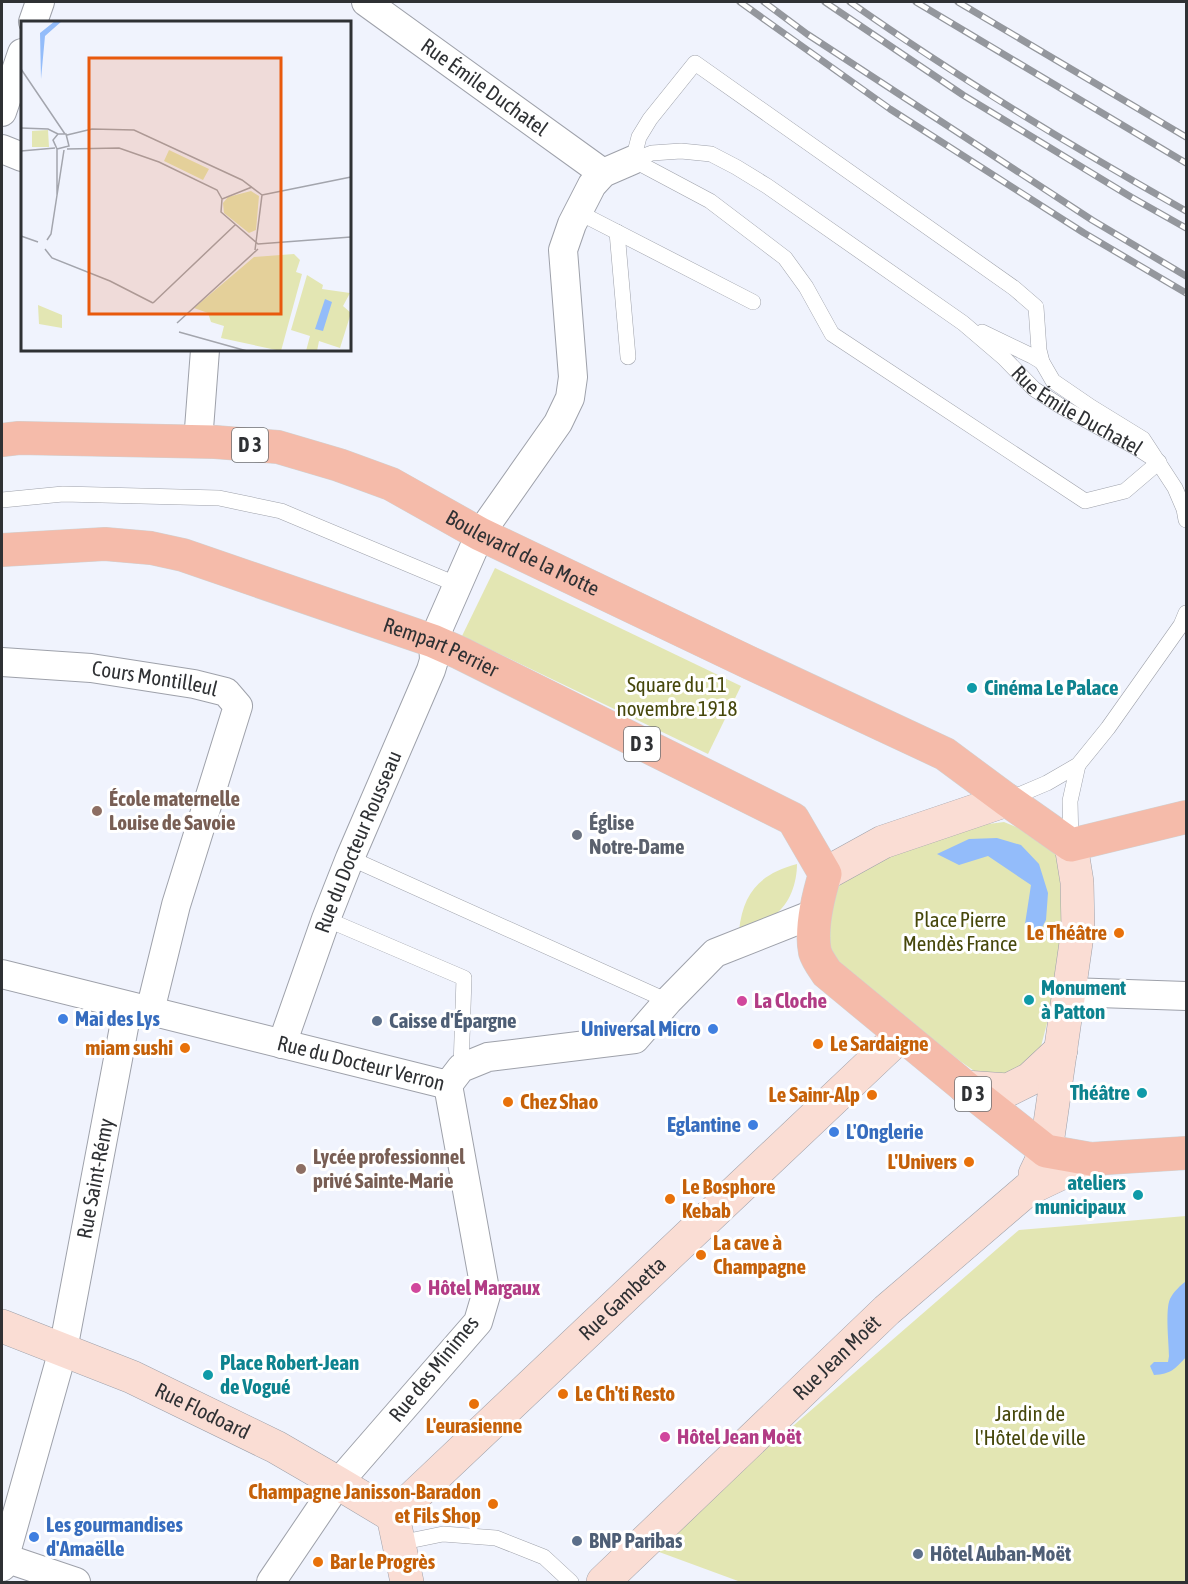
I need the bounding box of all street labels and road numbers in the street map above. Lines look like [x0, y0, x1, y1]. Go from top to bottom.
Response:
street label: Rue Émile Duchatel [417, 33, 553, 141]
street label: Rue Émile Duchatel [1007, 360, 1148, 460]
road number: D 3 [232, 428, 268, 462]
street label: Boulevard de la Motte [442, 504, 603, 600]
street label: Rempart Perrier [381, 612, 503, 682]
street label: Cours Montilleul [90, 655, 221, 701]
road number: D 3 [624, 727, 660, 761]
street label: Rue du Docteur Rousseau [309, 747, 406, 936]
street label: Rue du Docteur Verron [275, 1030, 448, 1095]
road number: D 3 [955, 1077, 991, 1111]
street label: Rue Saint-Rémy [71, 1116, 118, 1240]
street label: Rue Gambetta [573, 1251, 670, 1345]
street label: Rue Jean Moët [788, 1310, 885, 1404]
street label: Rue des Minimes [383, 1311, 483, 1426]
street label: Rue Flodoard [152, 1377, 254, 1444]

